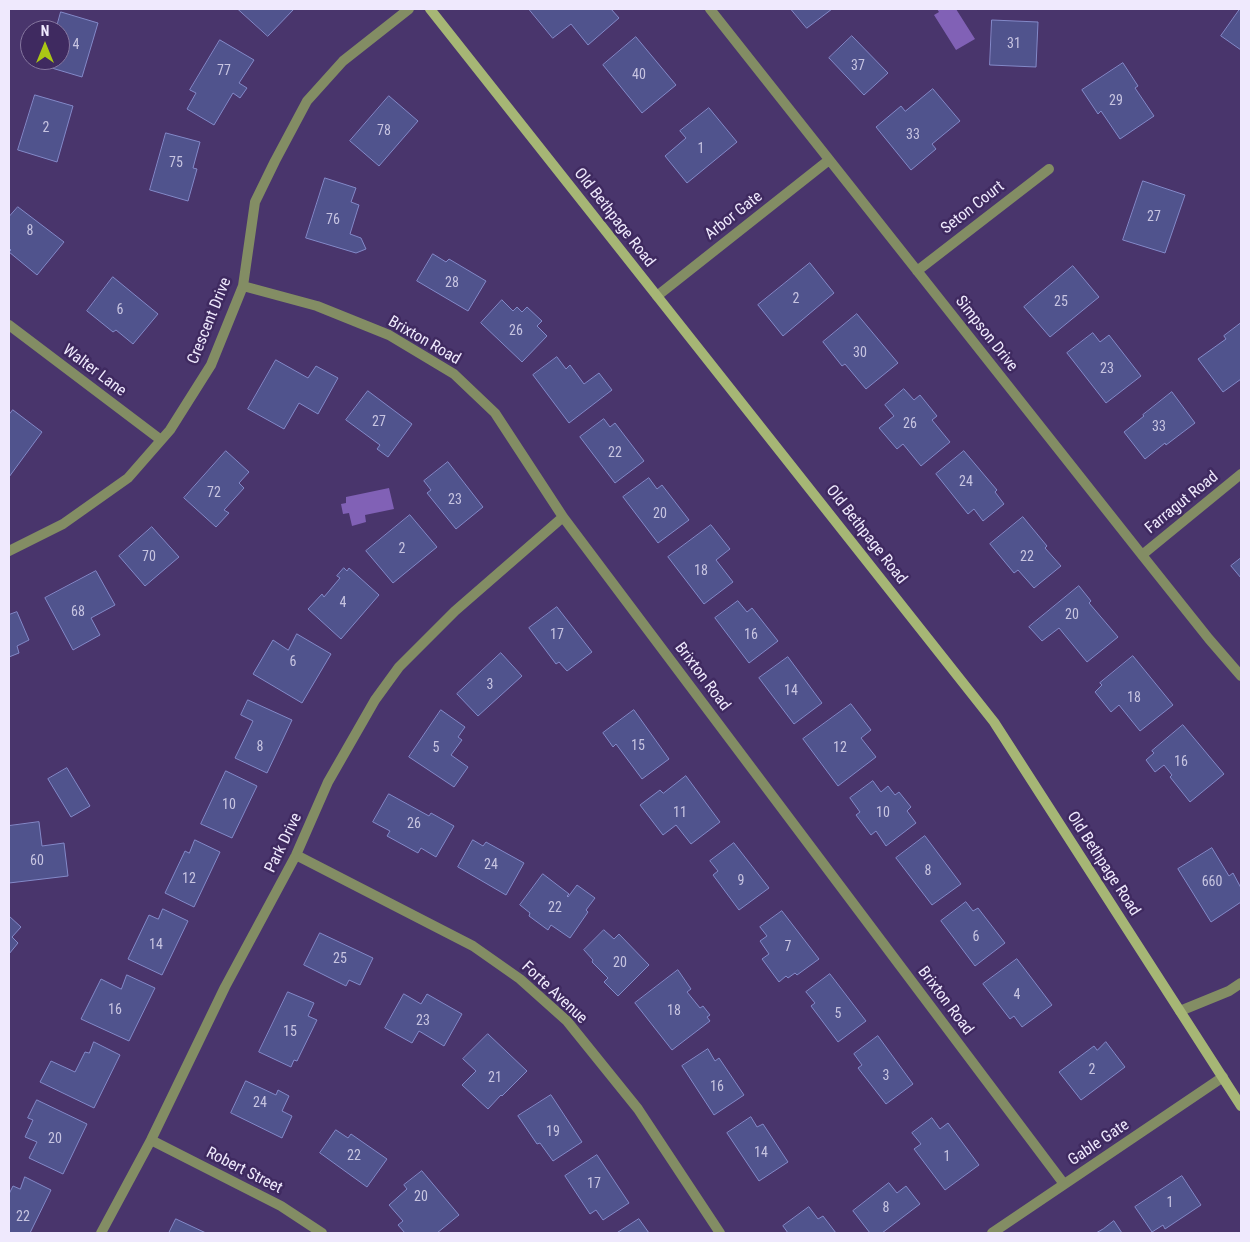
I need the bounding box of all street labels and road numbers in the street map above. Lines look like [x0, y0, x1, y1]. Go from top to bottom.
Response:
street label: Old Bethpage Road [569, 165, 659, 271]
street label: Seton Court [938, 177, 1008, 239]
street label: Arbor Gate [701, 188, 767, 244]
street label: Crescent Drive [184, 275, 236, 367]
street label: Simpson Drive [951, 292, 1021, 376]
street label: Brixton Road [384, 313, 464, 369]
street label: Walter Lane [58, 341, 130, 401]
street label: Farragut Road [1142, 468, 1222, 538]
street label: Old Bethpage Road [821, 482, 911, 588]
street label: Brixton Road [670, 639, 734, 715]
street label: Old Bethpage Road [1062, 808, 1144, 920]
street label: Park Drive [261, 810, 307, 876]
street label: Forte Avenue [517, 958, 591, 1028]
street label: Brixton Road [913, 963, 977, 1039]
street label: Gable Gate [1065, 1116, 1133, 1170]
street label: Robert Street [203, 1144, 285, 1198]

